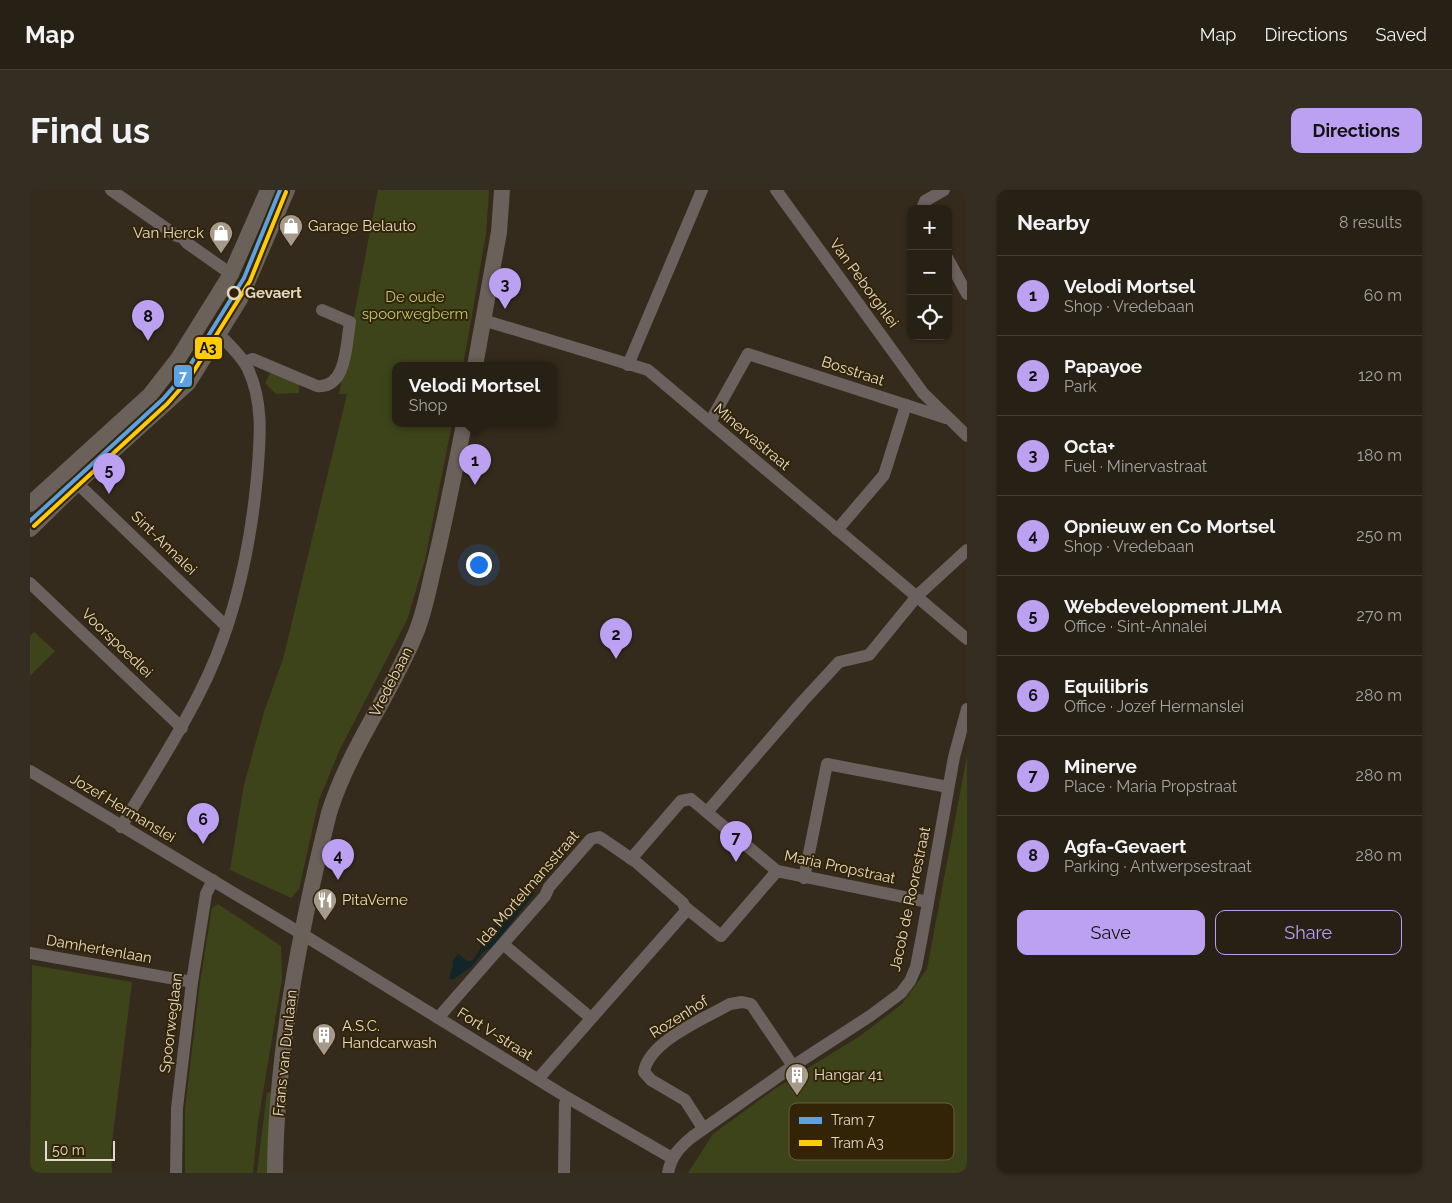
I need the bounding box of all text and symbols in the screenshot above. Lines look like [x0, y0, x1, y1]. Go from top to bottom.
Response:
text: Map [25, 20, 75, 49]
text: Map [1200, 24, 1236, 45]
text: Directions [1264, 24, 1348, 45]
text: Saved [1376, 24, 1427, 45]
button: Directions [1291, 108, 1422, 153]
text: Find us [30, 110, 150, 151]
map controls [907, 205, 952, 340]
button: + [907, 205, 952, 250]
text: Nearby [1017, 210, 1090, 235]
shop icon: Garage Belauto [278, 213, 304, 247]
text: 8 results [1339, 213, 1402, 232]
place label: Garage Belauto [308, 217, 416, 235]
shop icon: Van Herck [208, 220, 234, 254]
place label: Van Herck [133, 224, 204, 242]
street label: Van Peborghlei [826, 235, 902, 331]
button: − [907, 250, 952, 295]
pin: 3 [489, 268, 521, 309]
text: Velodi Mortsel [1064, 275, 1195, 297]
place label: Gevaert [245, 284, 302, 302]
marker: Gevaert [227, 286, 241, 300]
text: 1 [1029, 286, 1037, 305]
text: 60 m [1364, 286, 1402, 305]
park label: De oude spoorwegberm [362, 288, 468, 323]
button: locate [907, 295, 952, 340]
text: Shop · Vredebaan [1064, 297, 1194, 316]
pin: 8 [132, 300, 164, 341]
line badge: A3 [194, 336, 223, 360]
text: A3 [199, 340, 217, 356]
street label: Bosstraat [819, 352, 887, 390]
text: Papayoe [1064, 355, 1142, 377]
popup [392, 362, 557, 427]
line badge: 7 [173, 364, 193, 388]
text: 2 [1028, 366, 1038, 385]
text: 120 m [1358, 366, 1402, 385]
text: 7 [179, 368, 187, 384]
text: Velodi Mortsel [409, 374, 540, 396]
text: Park [1064, 377, 1097, 396]
text: Shop [409, 396, 447, 415]
street label: Minervastraat [710, 400, 794, 474]
text: Octa+ [1064, 435, 1115, 457]
pin: 1 [459, 444, 491, 485]
text: 3 [1029, 446, 1037, 465]
text: 180 m [1357, 446, 1402, 465]
pin: 5 [93, 453, 125, 494]
text: Fuel · Minervastraat [1064, 457, 1207, 476]
street label: Sint-Annalei [127, 507, 201, 579]
text: Opnieuw en Co Mortsel [1064, 515, 1275, 537]
text: 4 [1028, 526, 1038, 545]
text: 250 m [1356, 526, 1402, 545]
text: Shop · Vredebaan [1064, 537, 1194, 556]
your location [466, 552, 492, 578]
text: Webdevelopment JLMA [1064, 595, 1282, 617]
street label: Voorspoedlei [78, 605, 156, 681]
text: 5 [1029, 606, 1037, 625]
text: 270 m [1357, 606, 1402, 625]
text: Office · Sint-Annalei [1064, 617, 1207, 636]
pin: 2 [600, 618, 632, 659]
street label: Vredebaan [366, 644, 416, 720]
text: Equilibris [1064, 675, 1148, 697]
text: 6 [1028, 686, 1038, 705]
text: 280 m [1356, 686, 1402, 705]
text: Office · Jozef Hermanslei [1064, 697, 1244, 716]
text: Minerve [1064, 755, 1137, 777]
text: 7 [1029, 766, 1037, 785]
text: 280 m [1356, 766, 1402, 785]
street label: Jozef Hermanslei [67, 770, 179, 846]
text: Place · Maria Propstraat [1064, 777, 1237, 796]
pin: 6 [187, 803, 219, 844]
pin: 7 [720, 821, 752, 862]
street label: Jacob de Roorestraat [886, 825, 934, 973]
street label: Ida Mortelmansstraat [473, 827, 583, 949]
text: Agfa-Gevaert [1064, 835, 1186, 857]
pin: 4 [322, 839, 354, 880]
street label: Maria Propstraat [783, 846, 897, 888]
text: 8 [1028, 846, 1038, 865]
text: 280 m [1356, 846, 1402, 865]
text: Parking · Antwerpsestraat [1064, 857, 1252, 876]
restaurant icon: PitaVerne [312, 887, 338, 921]
place label: PitaVerne [342, 891, 408, 909]
button: Save [1017, 910, 1205, 955]
button: Share [1215, 910, 1402, 955]
street label: Damhertenlaan [45, 931, 153, 967]
street label: Spoorweglaan [156, 972, 186, 1074]
street label: Frans van Dunlaan [269, 989, 301, 1117]
street label: Rozenhof [646, 991, 712, 1042]
street label: Fort V-straat [454, 1004, 536, 1064]
place label: A.S.C. Handcarwash [342, 1017, 437, 1052]
building icon: A.S.C. Handcarwash [311, 1022, 337, 1056]
building icon: Hangar 41 [784, 1062, 810, 1096]
place label: Hangar 41 [814, 1066, 883, 1084]
legend [789, 1103, 954, 1160]
text: Tram 7 [831, 1112, 875, 1128]
text: Tram A3 [831, 1135, 884, 1151]
scale bar [45, 1138, 115, 1161]
text: 50 m [52, 1142, 85, 1158]

